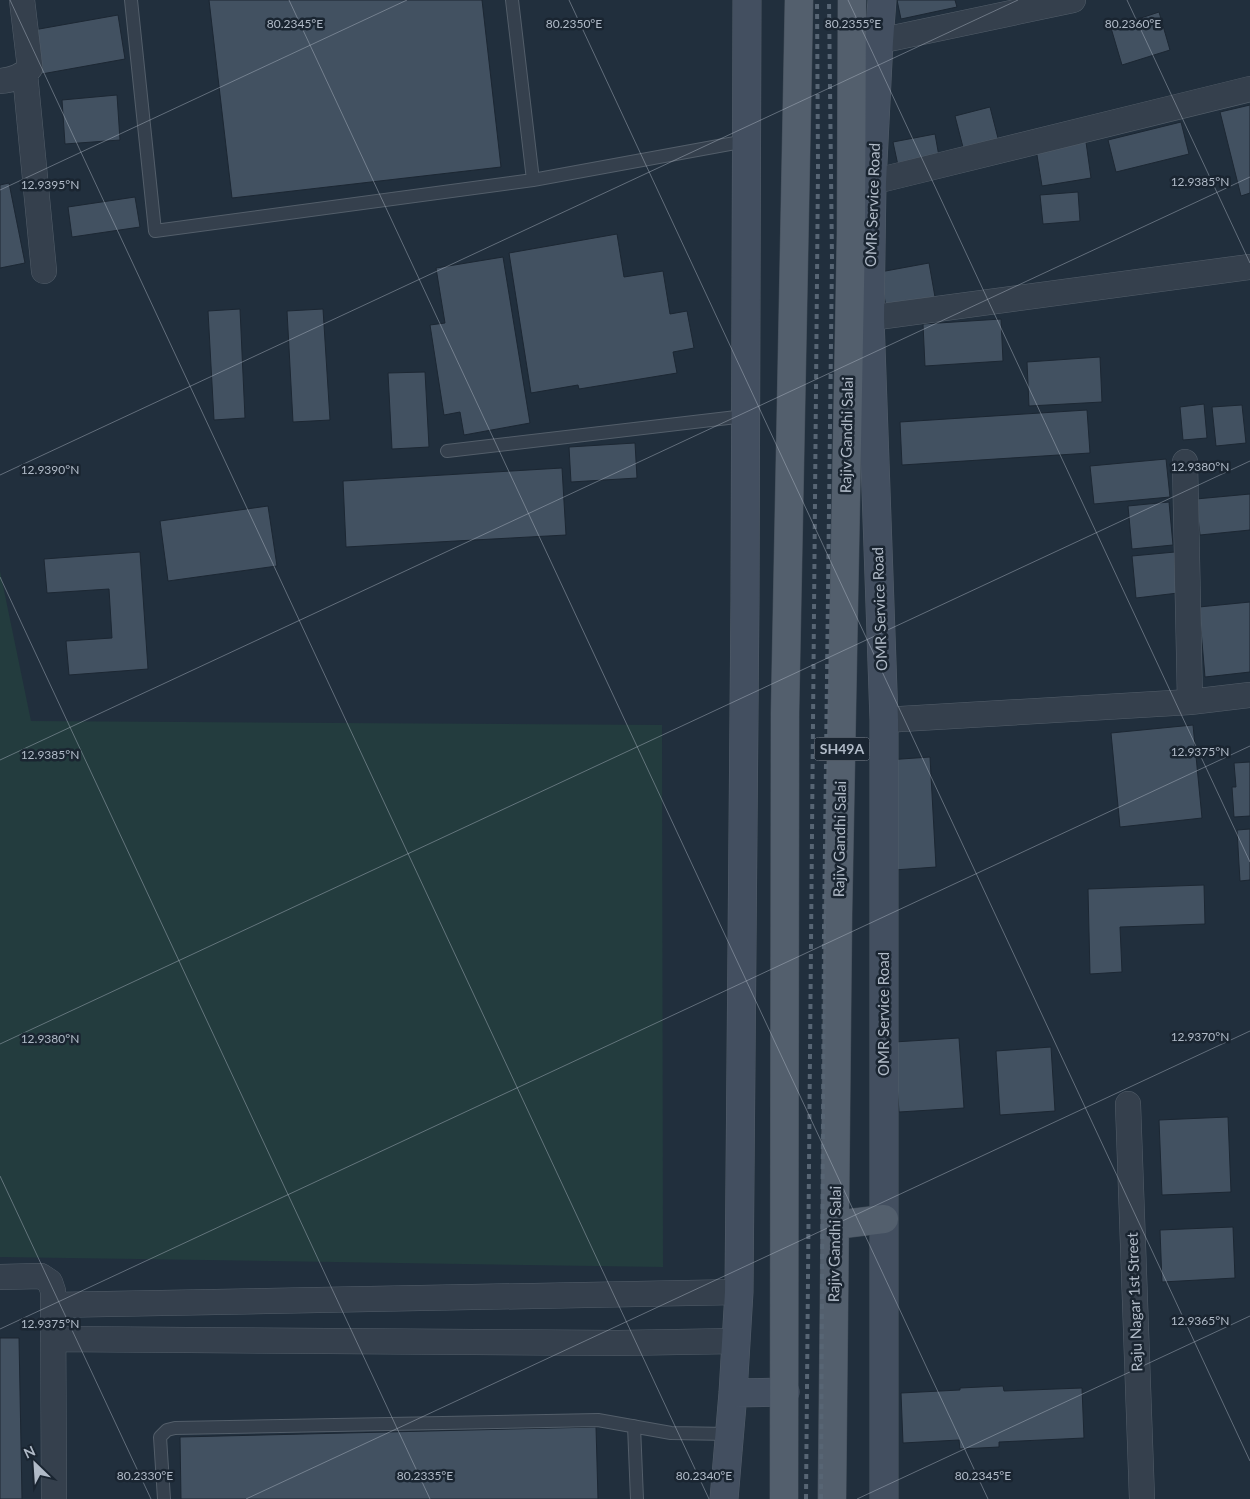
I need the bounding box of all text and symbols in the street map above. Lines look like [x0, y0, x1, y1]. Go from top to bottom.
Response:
text: 80.2345°E [267, 16, 323, 31]
text: 80.2350°E [546, 16, 602, 31]
text: 80.2355°E [825, 16, 881, 31]
text: 80.2360°E [1105, 16, 1161, 31]
street label: OMR Service Road [861, 143, 883, 267]
text: 12.9385°N [1171, 174, 1229, 189]
text: 12.9395°N [21, 177, 79, 192]
street label: Rajiv Gandhi Salai [836, 377, 856, 493]
text: 12.9380°N [1171, 459, 1229, 474]
text: 12.9390°N [21, 462, 79, 477]
street label: OMR Service Road [868, 547, 890, 671]
road number: SH49A [814, 738, 870, 761]
text: 12.9375°N [1171, 744, 1229, 759]
text: 12.9385°N [21, 747, 79, 762]
street label: Rajiv Gandhi Salai [829, 781, 849, 897]
street label: OMR Service Road [874, 952, 892, 1076]
text: 12.9370°N [1171, 1029, 1229, 1044]
text: 12.9380°N [21, 1031, 79, 1046]
street label: Rajiv Gandhi Salai [824, 1186, 844, 1302]
street label: Raju Nagar 1st Street [1123, 1231, 1145, 1372]
text: 12.9365°N [1171, 1313, 1229, 1328]
text: 12.9375°N [21, 1316, 79, 1331]
north arrow [10, 1439, 60, 1489]
text: N [21, 1442, 38, 1462]
text: 80.2330°E [117, 1468, 173, 1483]
text: 80.2335°E [397, 1468, 453, 1483]
text: 80.2340°E [676, 1468, 732, 1483]
text: 80.2345°E [955, 1468, 1011, 1483]

